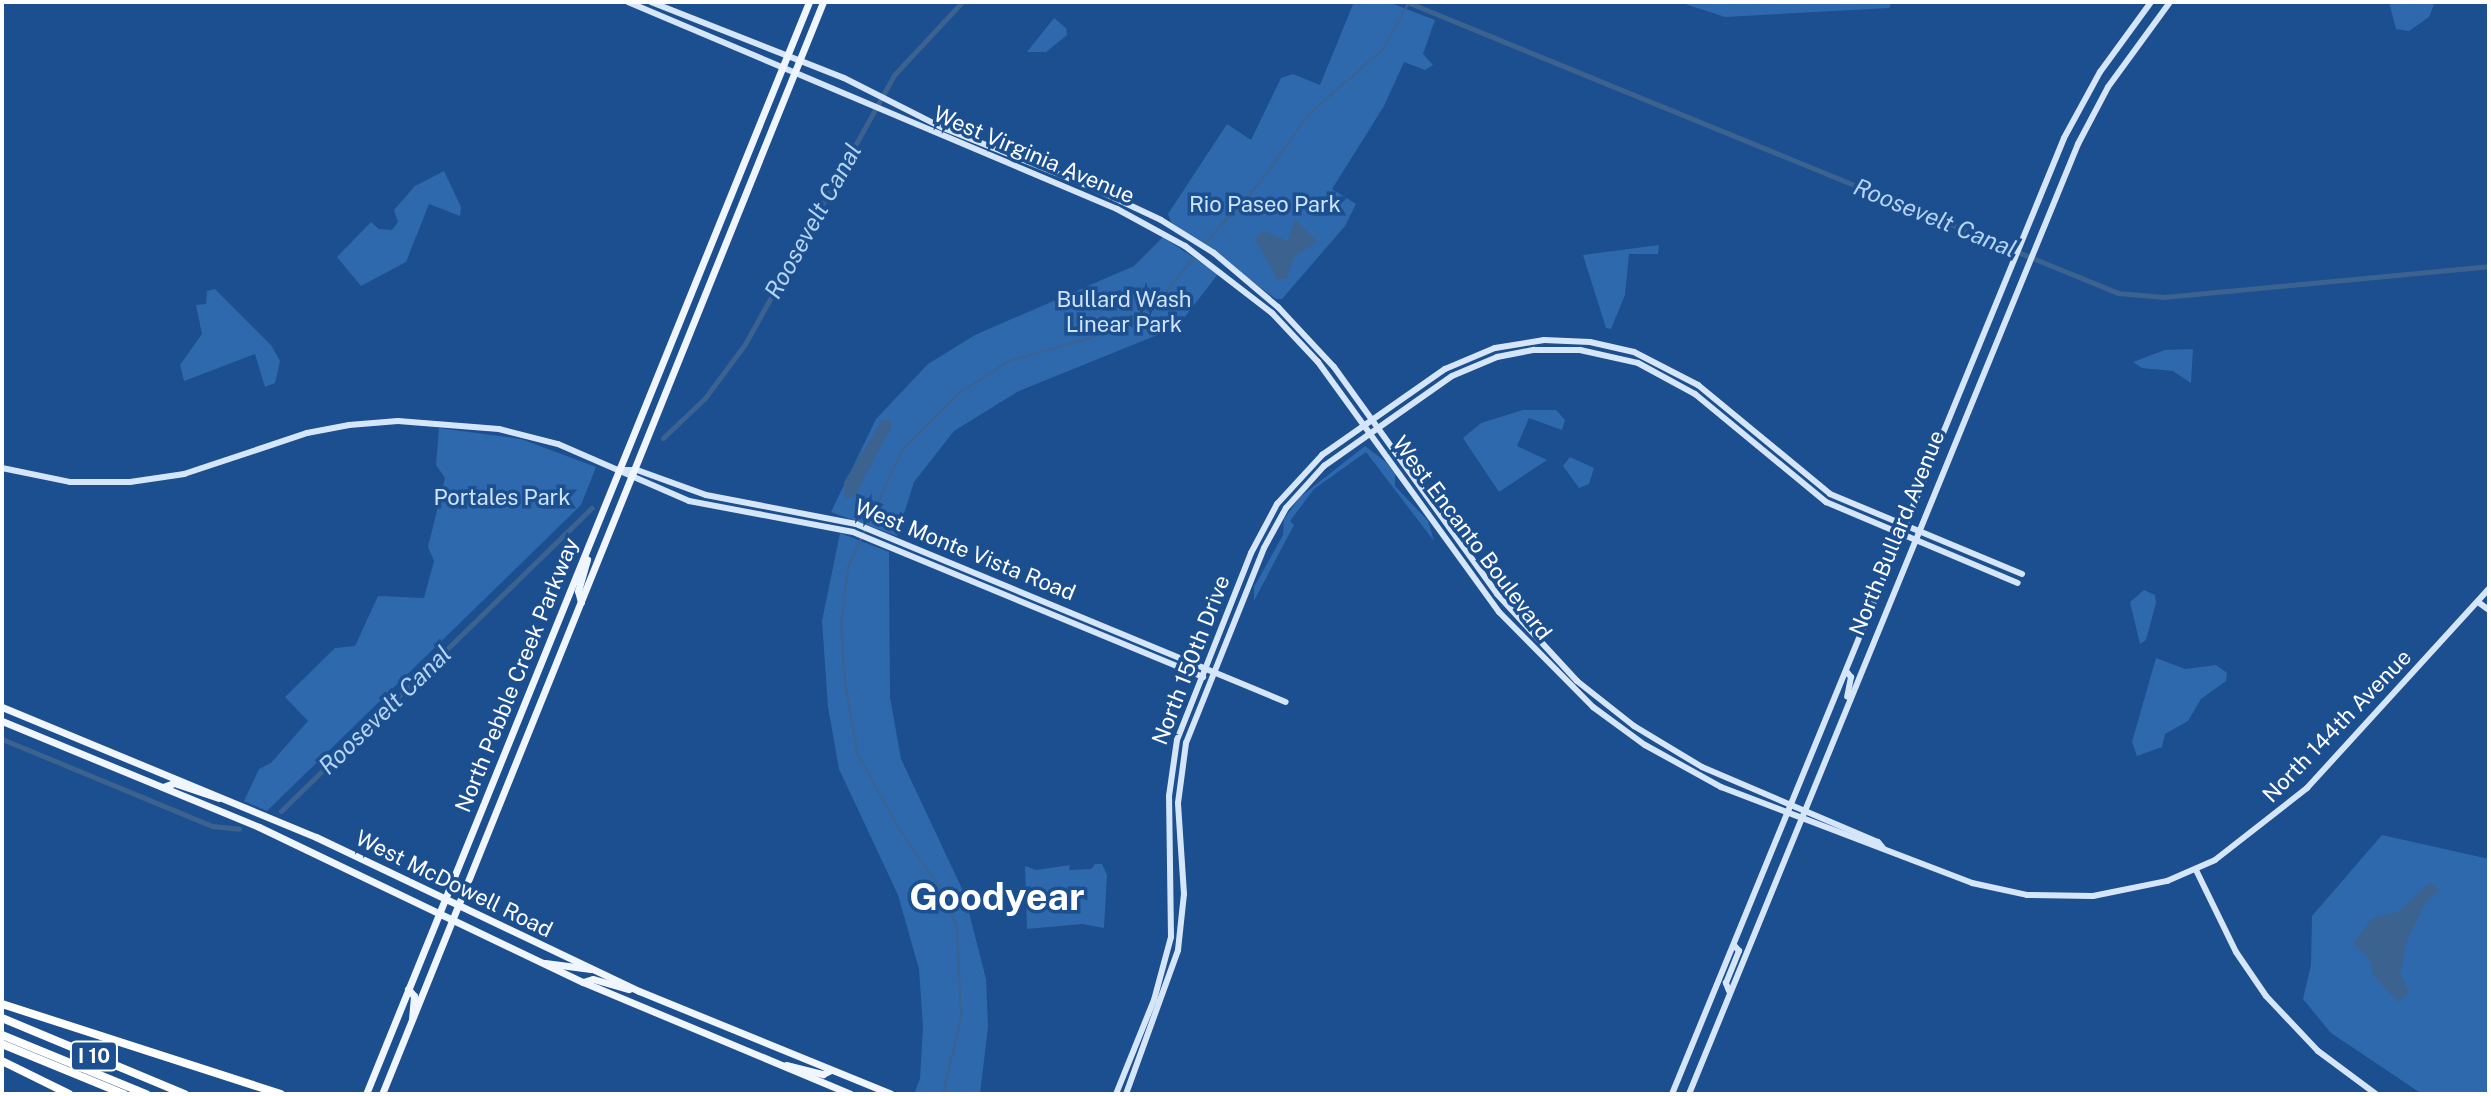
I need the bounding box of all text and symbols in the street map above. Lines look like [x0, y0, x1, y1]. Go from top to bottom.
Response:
street label: West Virginia Avenue [929, 101, 1139, 209]
water label: Roosevelt Canal [758, 138, 868, 304]
water label: Roosevelt Canal [1849, 172, 2021, 264]
park label: Rio Paseo Park [1189, 192, 1341, 218]
park label: Bullard Wash Linear Park [1056, 286, 1192, 338]
street label: North Bullard Avenue [1844, 427, 1950, 639]
street label: West Encanto Boulevard [1387, 431, 1557, 645]
park label: Portales Park [433, 485, 571, 511]
street label: West Monte Vista Road [850, 493, 1080, 607]
street label: North Pebble Creek Parkway [450, 534, 584, 816]
street label: North 150th Drive [1147, 571, 1235, 749]
water label: Roosevelt Canal [313, 640, 457, 780]
street label: North 144th Avenue [2257, 644, 2417, 808]
street label: West McDowell Road [351, 825, 557, 943]
district label: Goodyear [909, 874, 1085, 920]
road number: I 10 [68, 1040, 120, 1072]

